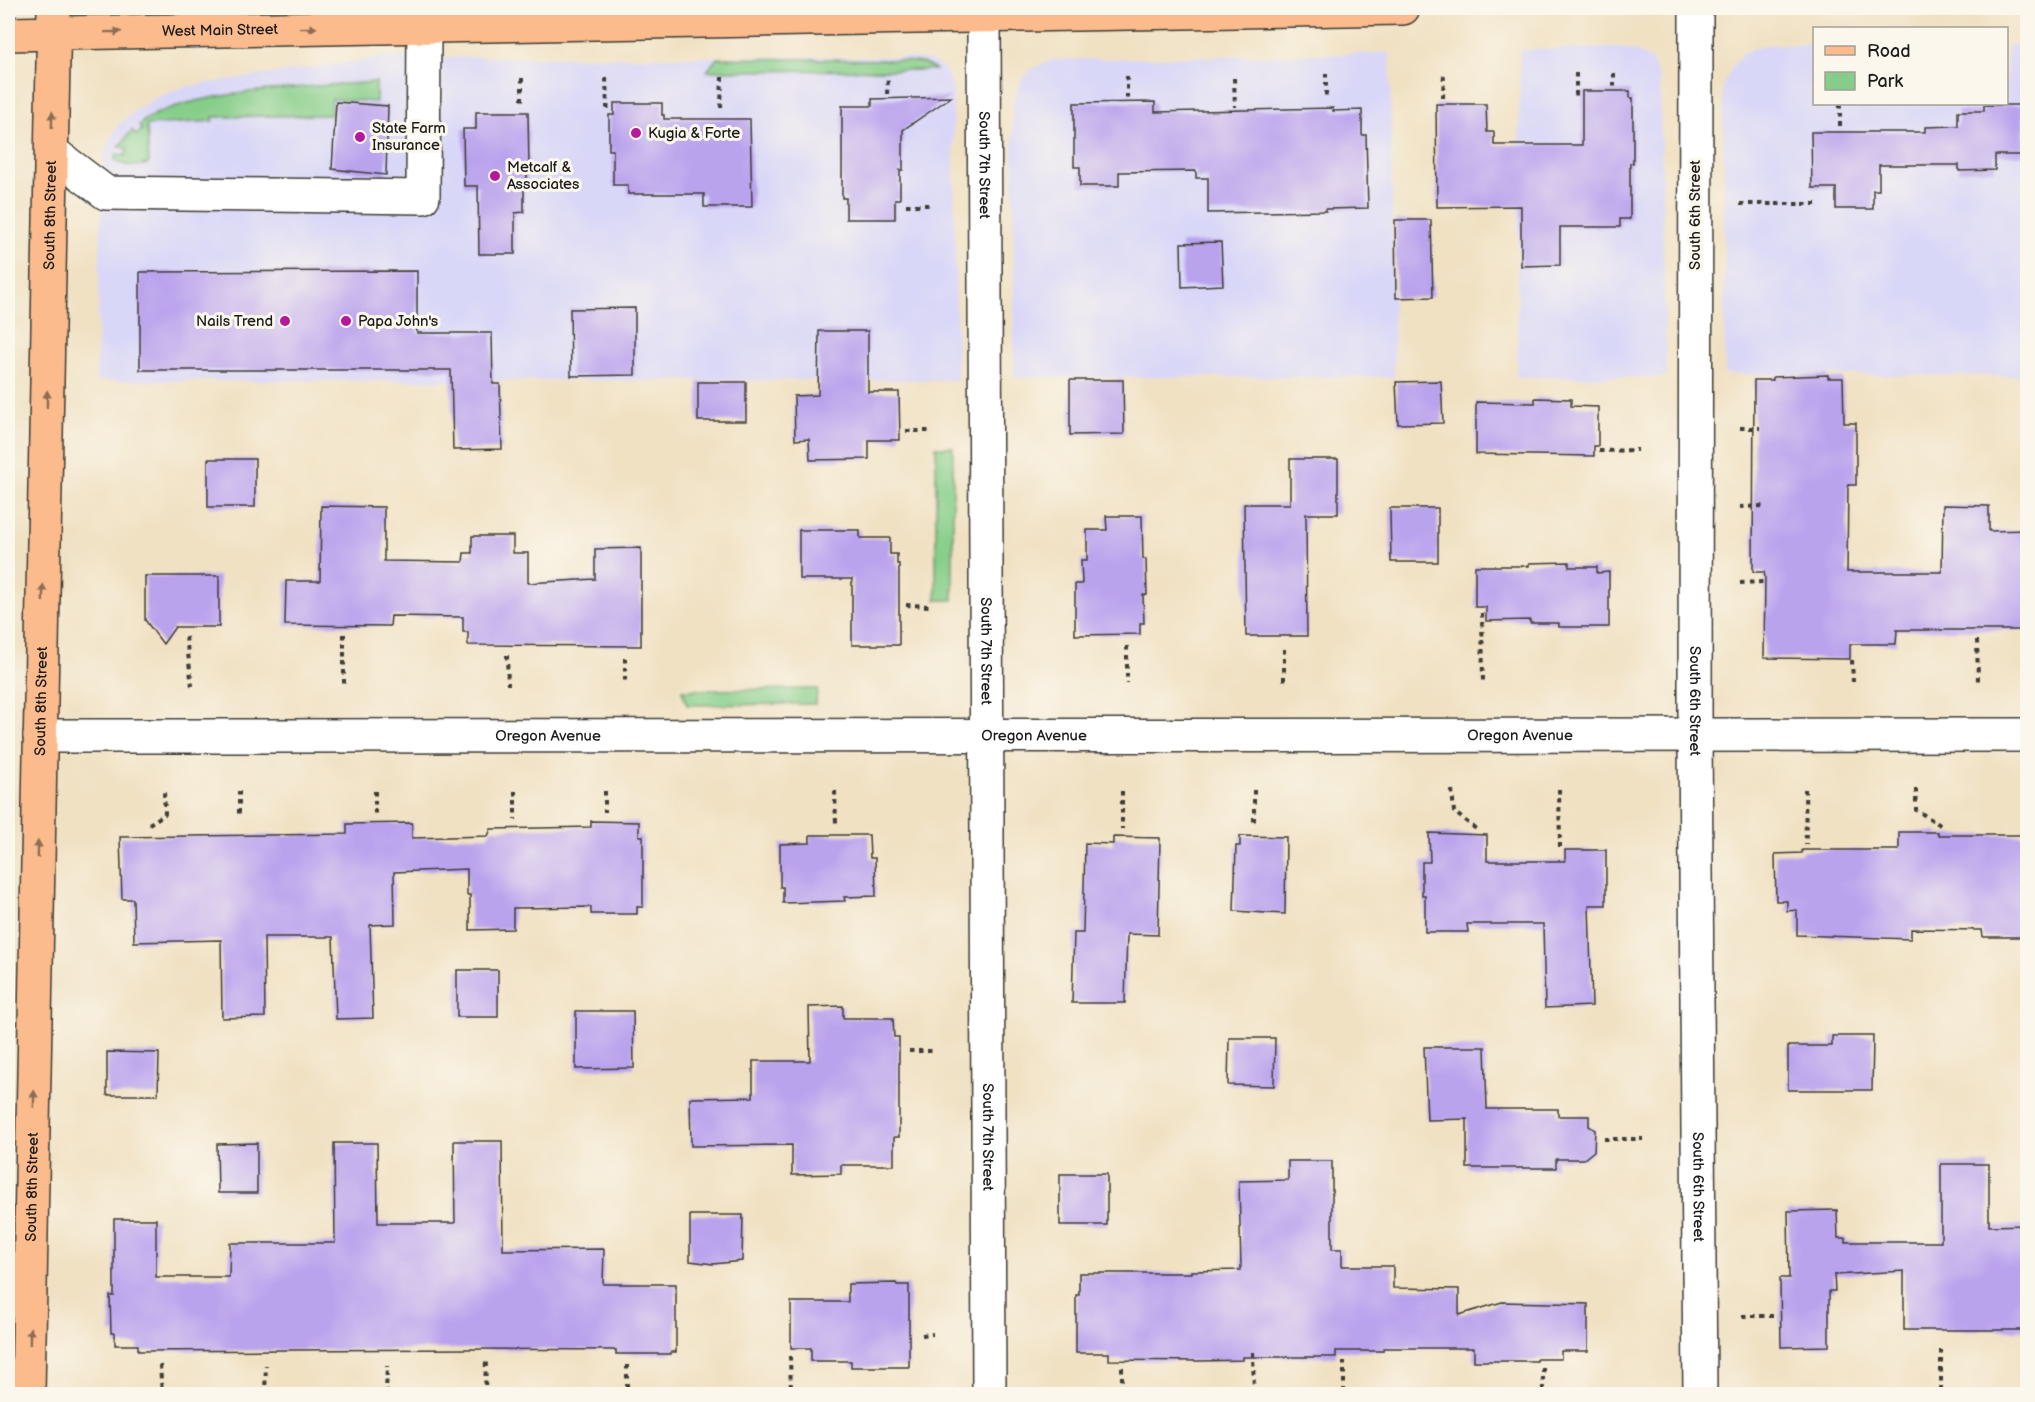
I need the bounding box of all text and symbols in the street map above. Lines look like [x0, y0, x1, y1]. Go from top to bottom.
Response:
street label: West Main Street [162, 20, 279, 41]
one-way arrow [298, 24, 317, 33]
one-way arrow [103, 27, 122, 37]
legend [1813, 27, 2008, 105]
text: Road [1867, 41, 1911, 62]
text: Park [1867, 71, 1903, 92]
one-way arrow [48, 110, 57, 129]
street label: South 7th Street [974, 111, 994, 219]
place label: State Farm Insurance [372, 119, 446, 155]
place label: Kugia & Forte [648, 124, 740, 143]
marker: Kugia & Forte [629, 126, 643, 140]
marker: State Farm Insurance [353, 130, 367, 144]
place label: Metcalf & Associates [507, 158, 580, 194]
street label: South 8th Street [40, 160, 61, 270]
street label: South 6th Street [1686, 160, 1705, 270]
marker: Metcalf & Associates [488, 169, 502, 183]
place label: Nails Trend [196, 312, 273, 331]
place label: Papa John's [358, 312, 439, 331]
marker: Nails Trend [278, 314, 292, 328]
marker: Papa John's [339, 314, 353, 328]
one-way arrow [42, 389, 52, 408]
one-way arrow [38, 584, 48, 603]
street label: South 7th Street [976, 597, 996, 705]
street label: South 8th Street [31, 646, 52, 756]
street label: South 6th Street [1685, 646, 1704, 756]
street label: Oregon Avenue [981, 726, 1087, 746]
street label: Oregon Avenue [1467, 726, 1573, 745]
street label: Oregon Avenue [495, 727, 601, 746]
one-way arrow [33, 840, 43, 859]
street label: South 7th Street [978, 1083, 997, 1191]
one-way arrow [29, 1090, 39, 1109]
street label: South 8th Street [22, 1132, 43, 1242]
street label: South 6th Street [1688, 1132, 1708, 1242]
one-way arrow [25, 1327, 34, 1346]

